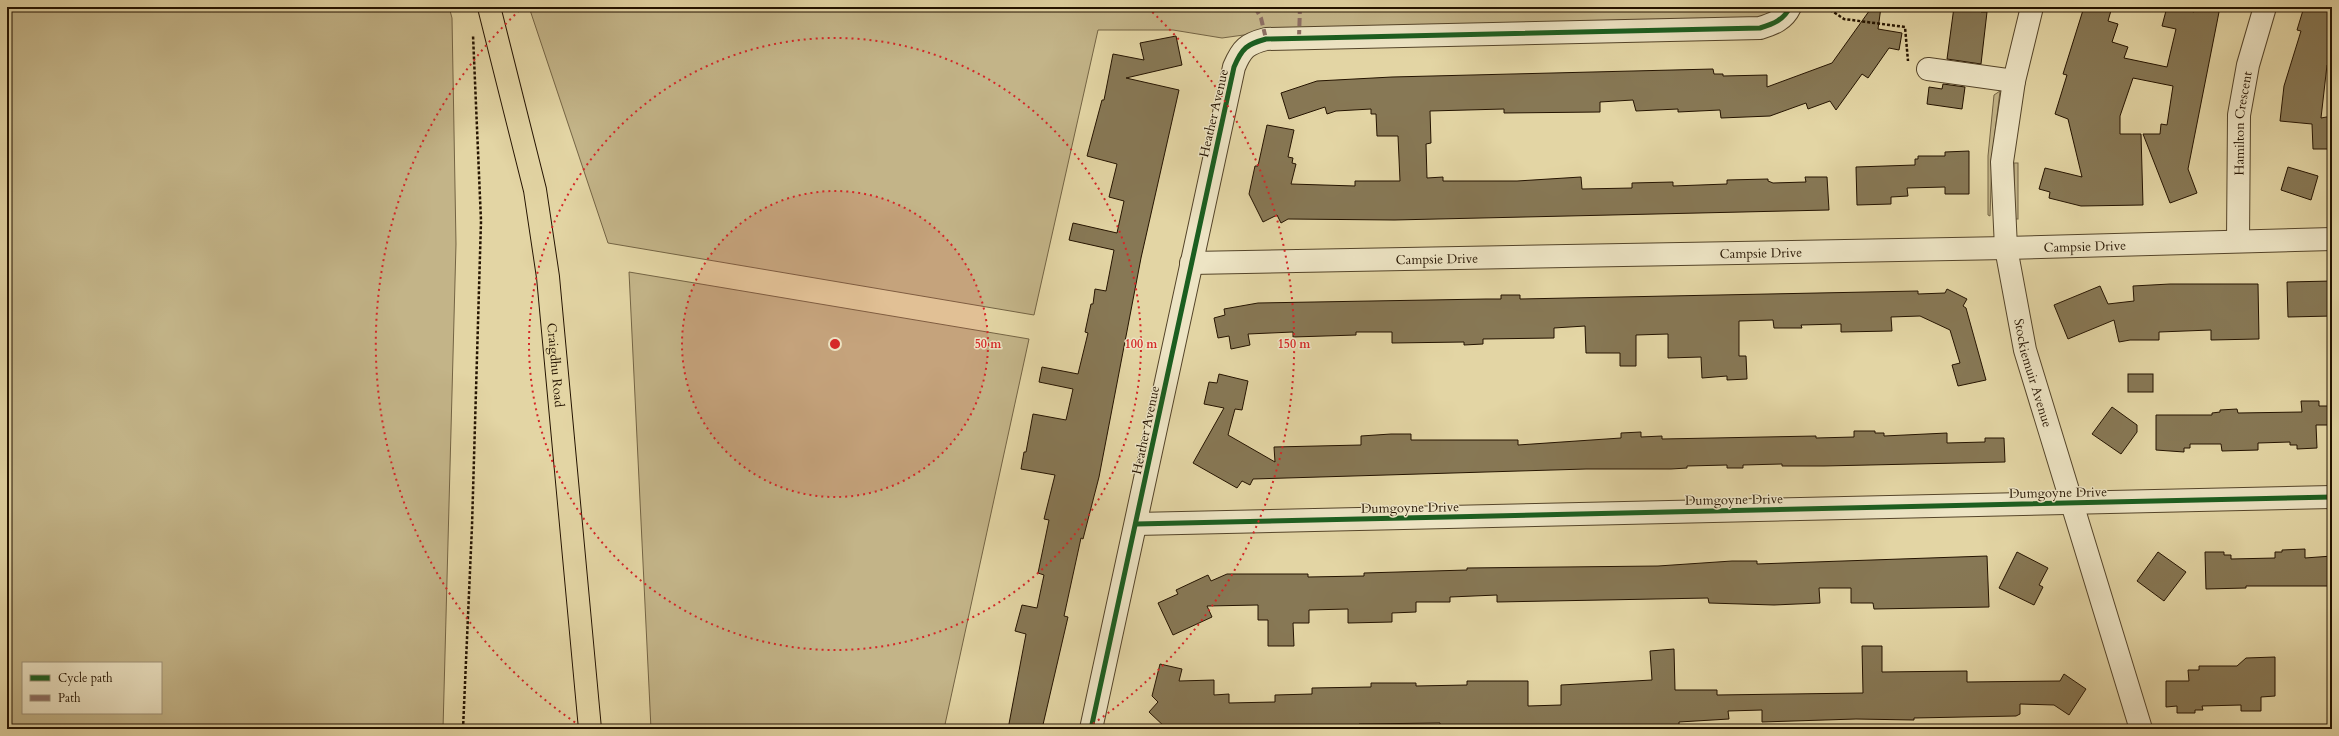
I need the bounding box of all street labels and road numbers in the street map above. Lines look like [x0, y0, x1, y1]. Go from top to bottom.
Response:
street label: Heather Avenue [1195, 67, 1233, 159]
street label: Hamilton Crescent [2230, 70, 2257, 175]
street label: Campsie Drive [2043, 237, 2126, 257]
street label: Campsie Drive [1720, 244, 1802, 263]
street label: Campsie Drive [1396, 250, 1478, 269]
street label: Stockiemuir Avenue [2009, 317, 2056, 430]
street label: Craigdhu Road [542, 322, 568, 408]
street label: Heather Avenue [1128, 384, 1164, 476]
street label: Dumgoyne Drive [2009, 483, 2107, 503]
street label: Dumgoyne Drive [1685, 490, 1783, 510]
street label: Dumgoyne Drive [1361, 498, 1459, 518]

